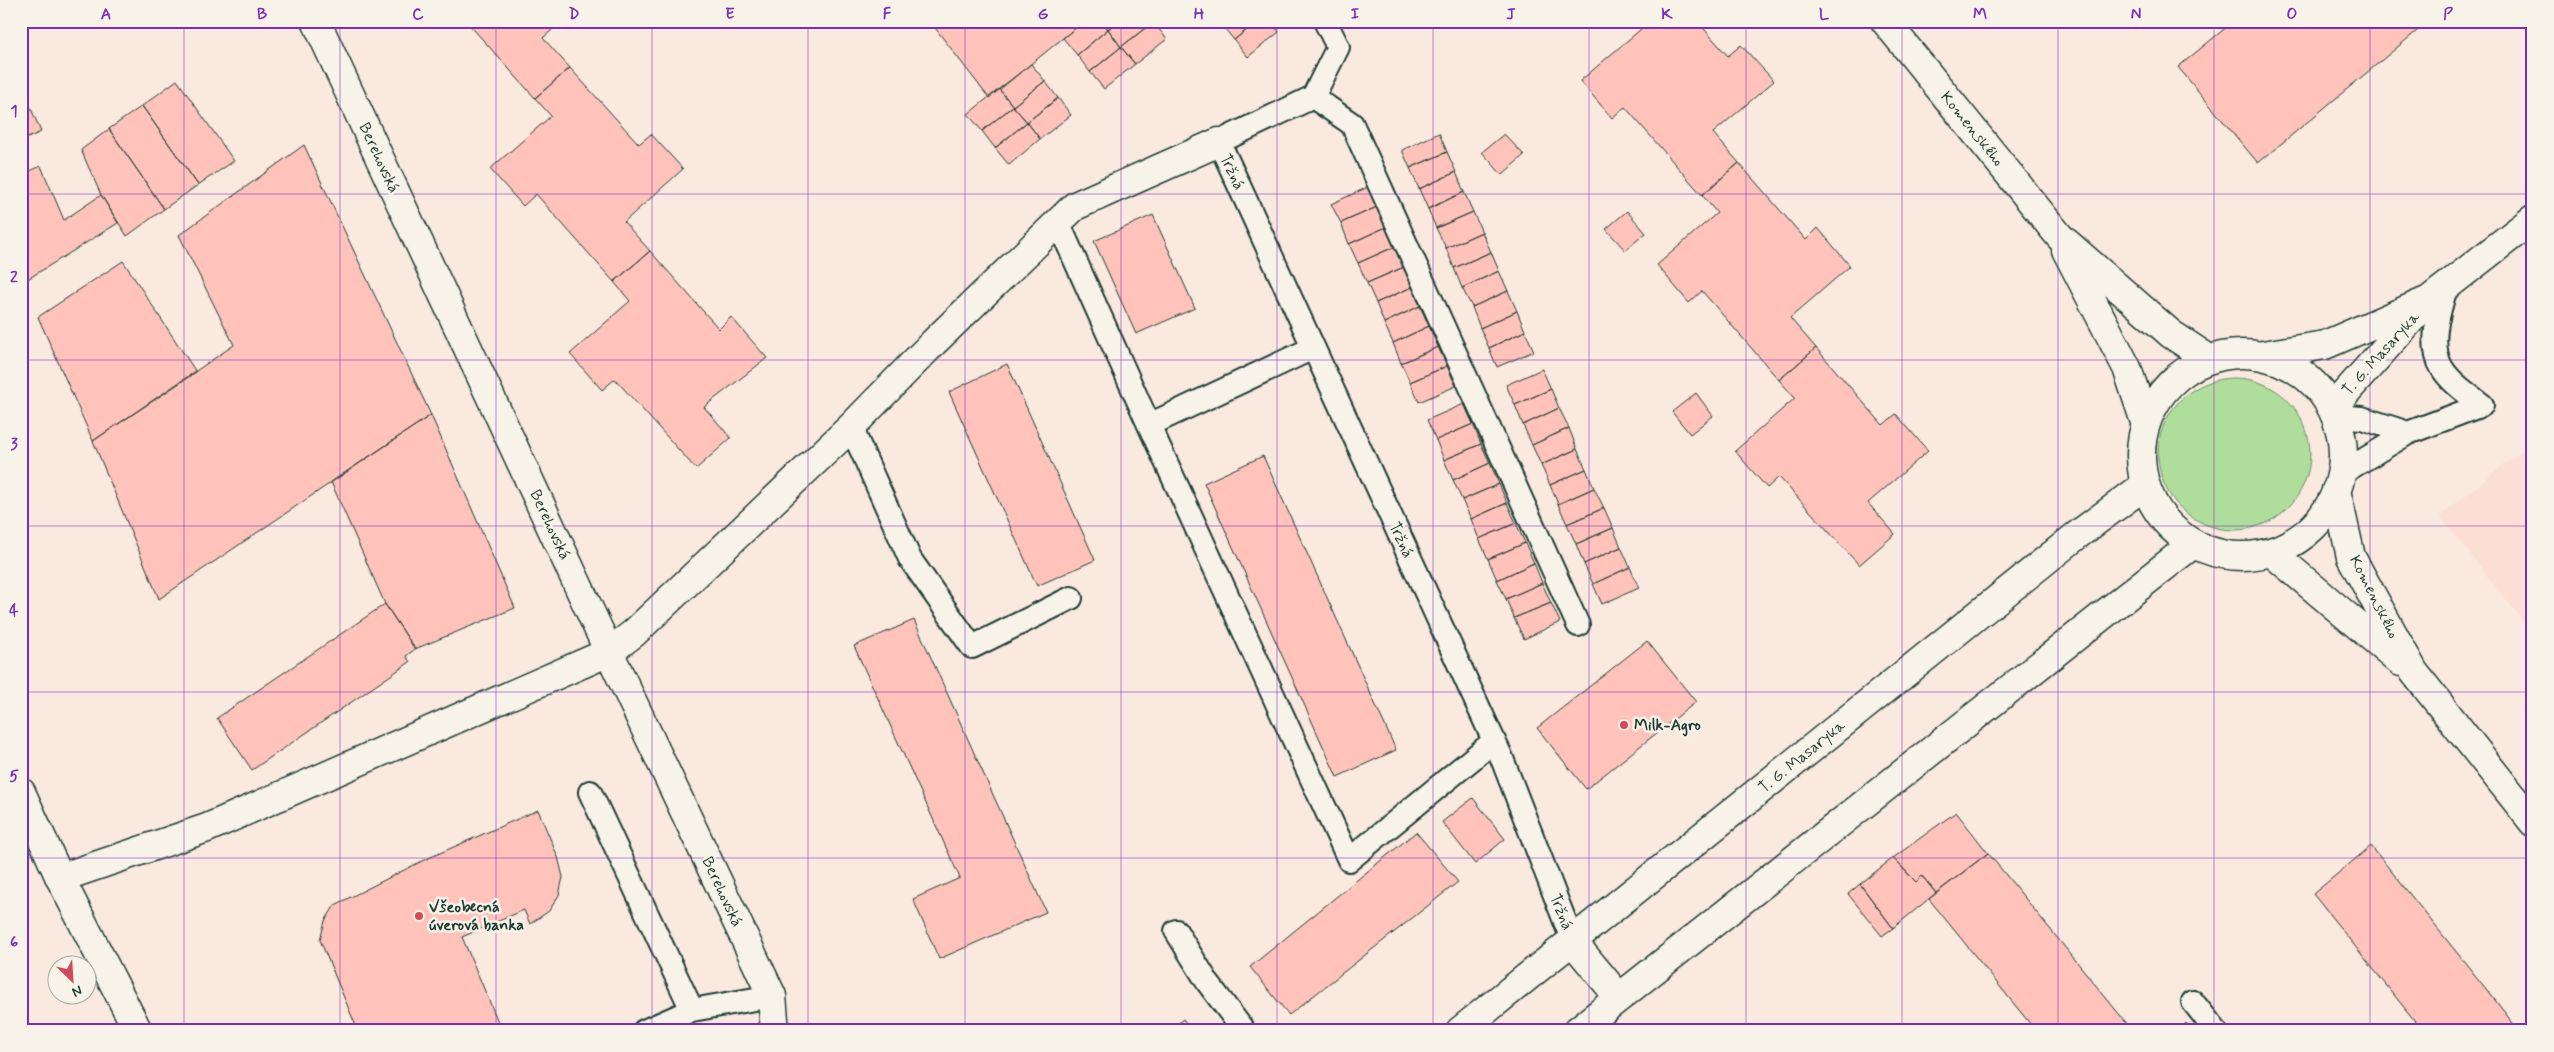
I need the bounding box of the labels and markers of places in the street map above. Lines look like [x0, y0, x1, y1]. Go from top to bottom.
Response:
place label: Milk-Agro [1634, 715, 1701, 737]
marker: Milk-Agro [1618, 719, 1630, 731]
place label: Všeobecná úverová banka [429, 897, 524, 936]
marker: Všeobecná úverová banka [413, 910, 425, 922]

